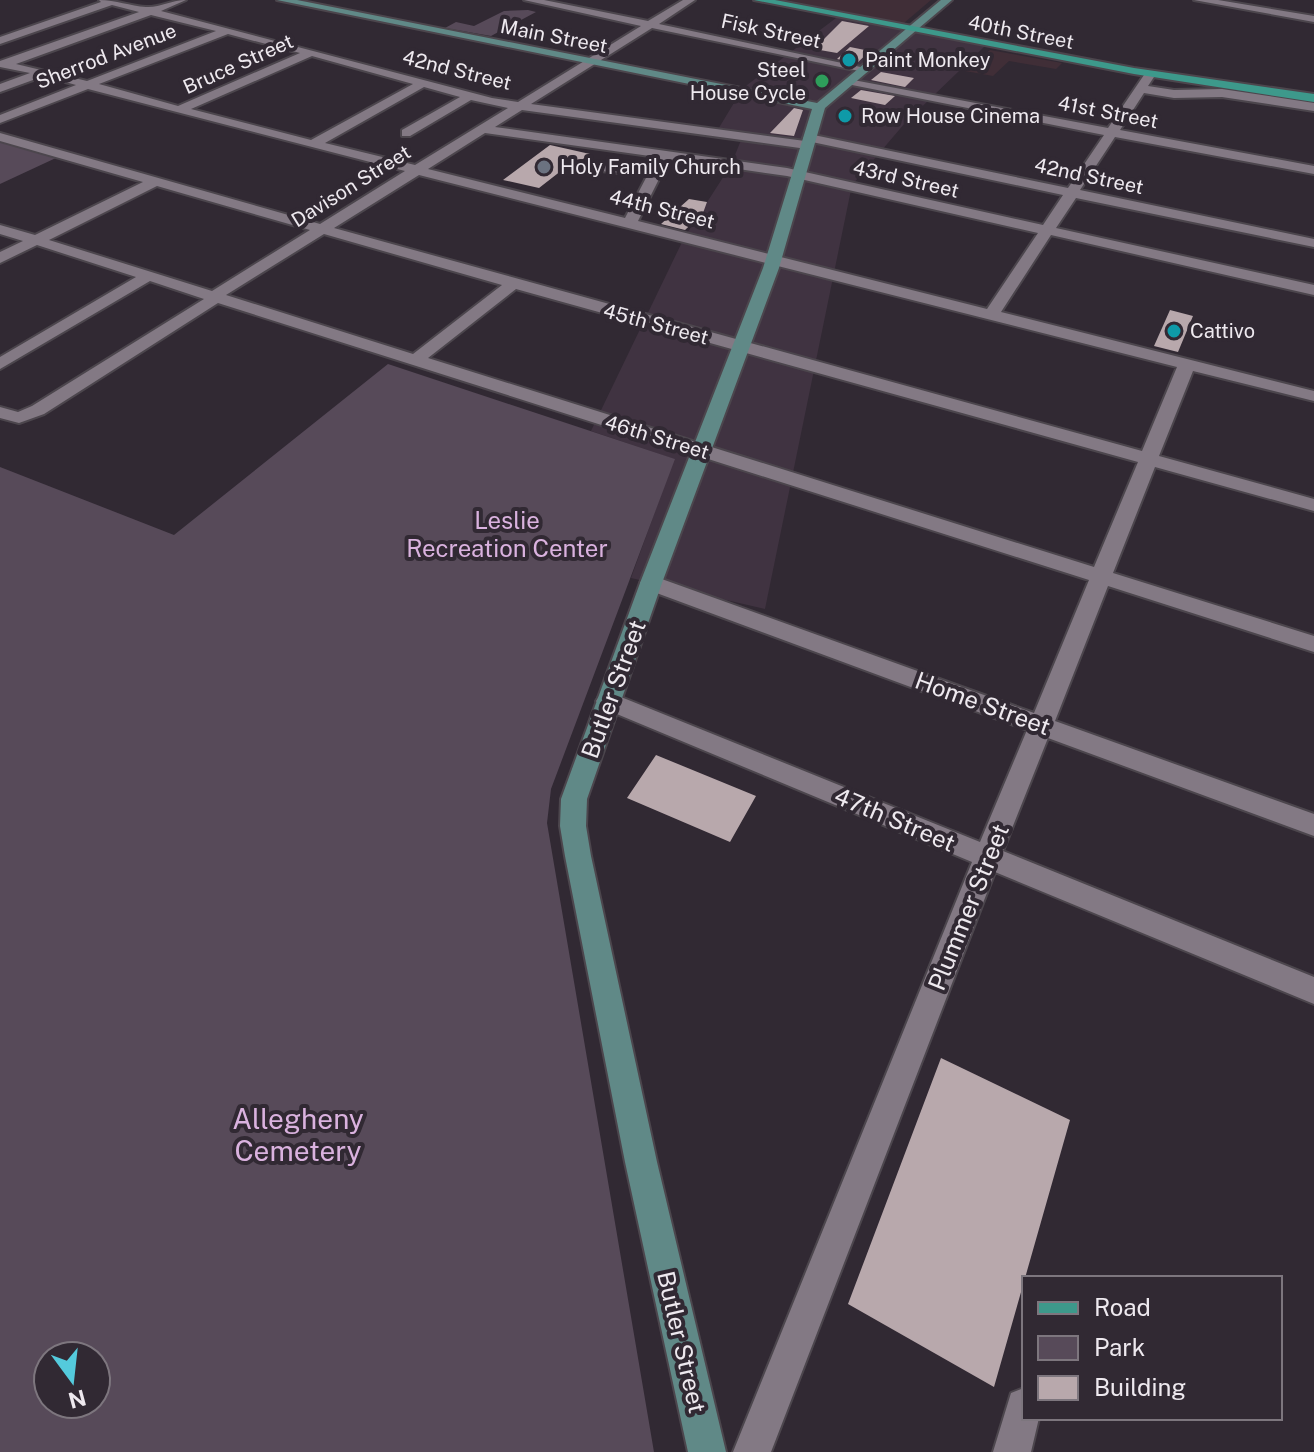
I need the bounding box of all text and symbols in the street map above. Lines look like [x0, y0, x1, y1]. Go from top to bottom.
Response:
street label: Fisk Street [719, 9, 823, 53]
street label: 40th Street [966, 10, 1076, 54]
street label: Main Street [498, 14, 610, 58]
street label: Sherrod Avenue [32, 18, 180, 94]
street label: Bruce Street [179, 29, 297, 99]
street label: 42nd Street [400, 45, 514, 95]
place label: Paint Monkey [865, 48, 991, 72]
marker: Paint Monkey [840, 51, 858, 69]
place label: Steel House Cycle [690, 58, 806, 105]
marker: Steel House Cycle [813, 72, 831, 90]
street label: 41st Street [1056, 91, 1160, 133]
place label: Row House Cinema [861, 104, 1040, 128]
marker: Row House Cinema [836, 107, 854, 125]
street label: Davison Street [287, 140, 415, 232]
street label: 42nd Street [1032, 153, 1146, 199]
place label: Holy Family Church [560, 155, 741, 179]
street label: 43rd Street [851, 155, 961, 203]
marker: Holy Family Church [535, 158, 553, 176]
street label: 44th Street [607, 184, 717, 234]
street label: 45th Street [601, 298, 711, 350]
place label: Cattivo [1190, 319, 1255, 343]
marker: Cattivo [1165, 322, 1183, 340]
street label: 46th Street [602, 410, 712, 464]
park label: Leslie Recreation Center [406, 506, 608, 562]
street label: Butler Street [575, 616, 651, 762]
street label: Home Street [912, 666, 1054, 740]
street label: 47th Street [830, 781, 960, 857]
street label: Plummer Street [922, 820, 1014, 994]
park label: Allegheny Cemetery [232, 1102, 364, 1167]
street label: Butler Street [652, 1268, 712, 1416]
legend [1022, 1276, 1282, 1420]
text: Road [1094, 1293, 1151, 1321]
text: Park [1094, 1333, 1145, 1361]
north arrow [32, 1340, 112, 1420]
text: Building [1094, 1373, 1186, 1401]
text: N [65, 1385, 89, 1414]

